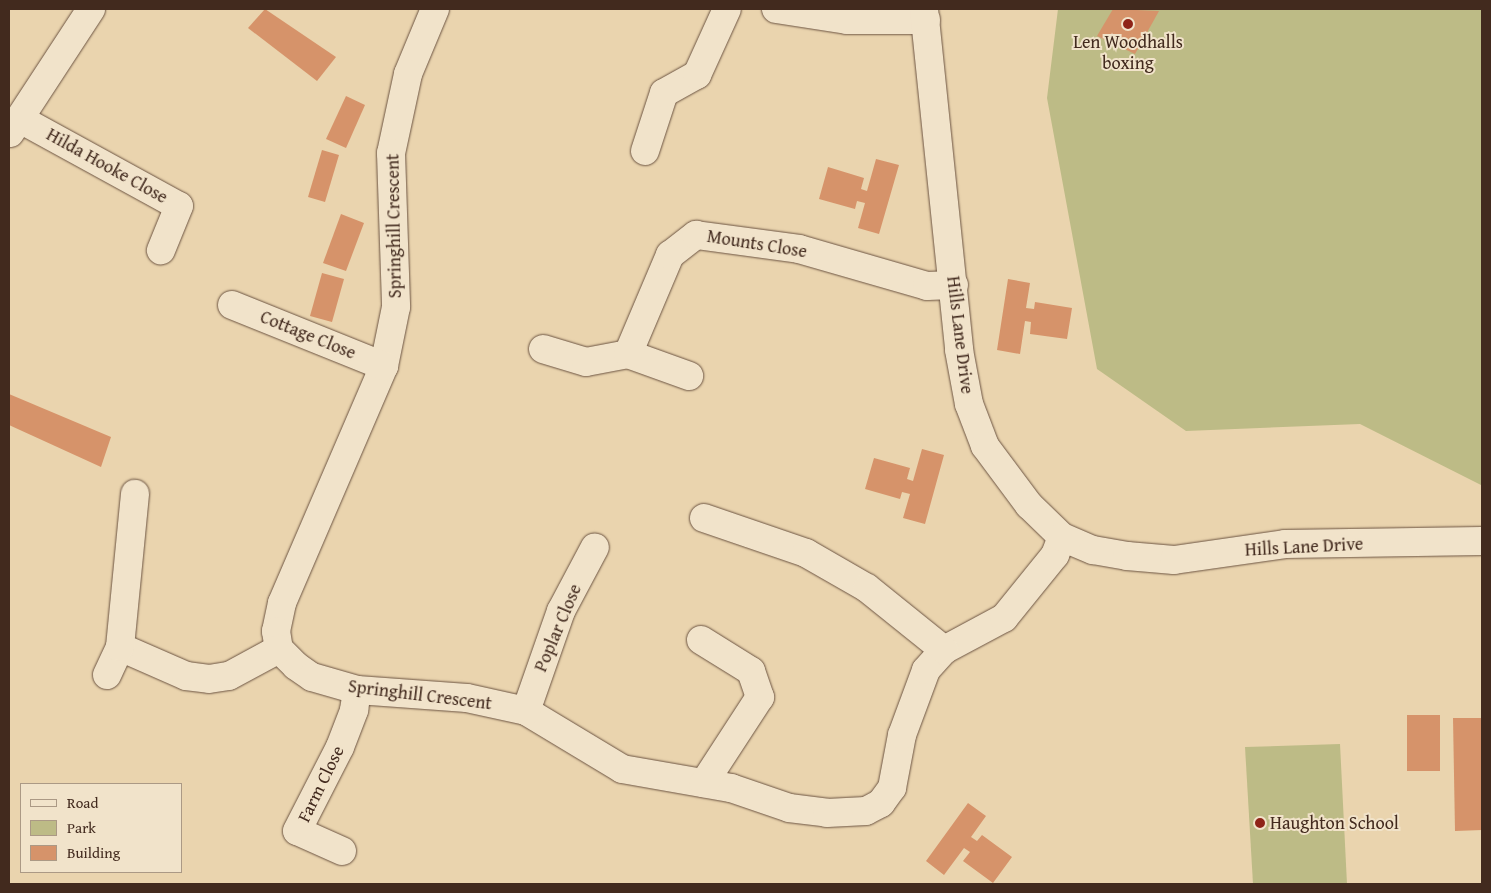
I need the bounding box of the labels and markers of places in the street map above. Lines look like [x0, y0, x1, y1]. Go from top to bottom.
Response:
marker: Len Woodhalls boxing [1122, 18, 1134, 30]
place label: Len Woodhalls boxing [1073, 32, 1183, 74]
place label: Haughton School [1270, 812, 1399, 834]
marker: Haughton School [1254, 817, 1266, 829]

